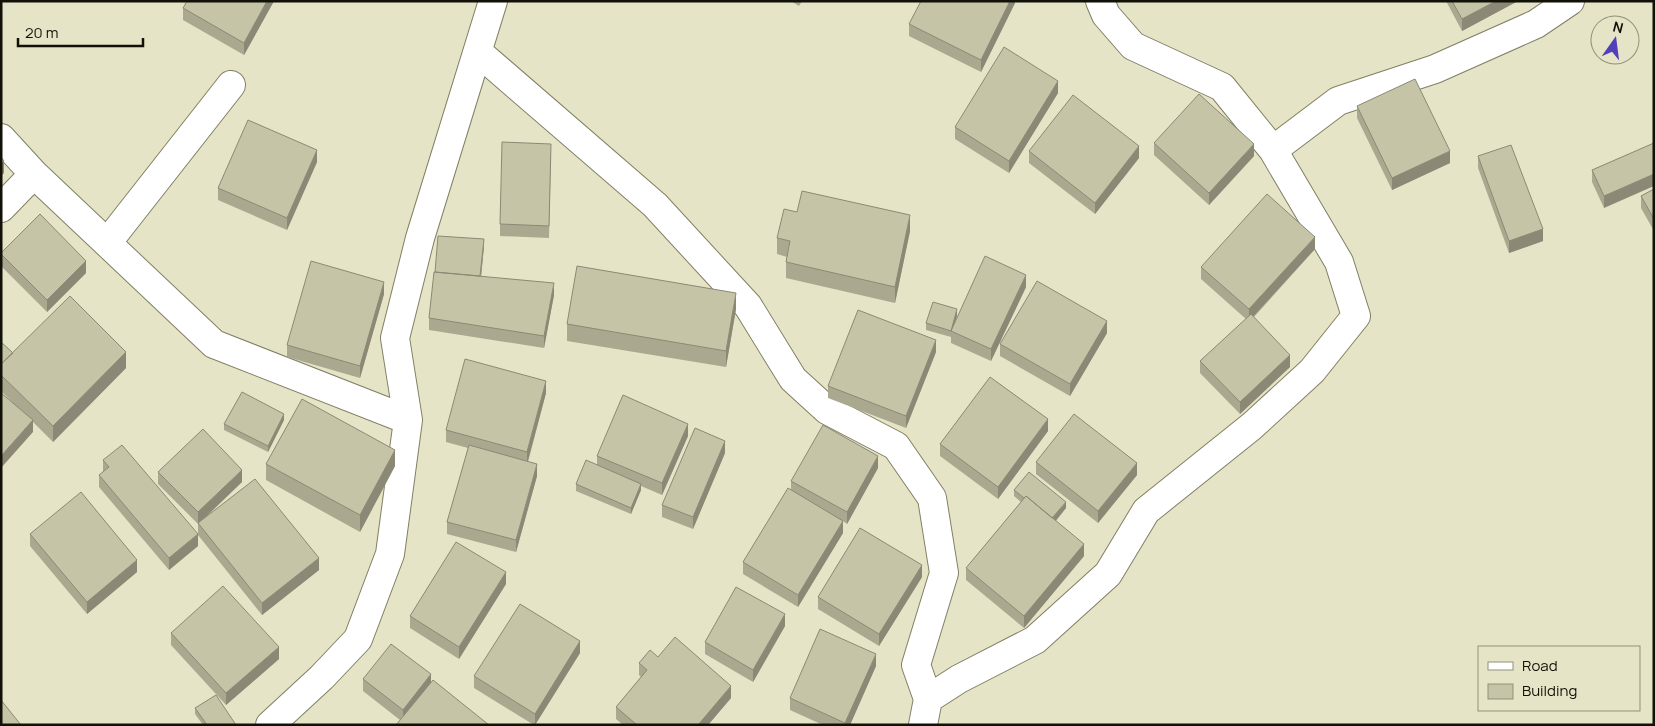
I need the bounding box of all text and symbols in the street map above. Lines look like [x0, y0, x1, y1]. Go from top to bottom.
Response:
scale bar [18, 15, 142, 47]
north arrow [1590, 15, 1640, 65]
text: N [1611, 16, 1625, 37]
text: 20 m [25, 22, 58, 43]
legend [1478, 646, 1640, 711]
text: Road [1522, 655, 1558, 676]
text: Building [1522, 680, 1577, 701]

